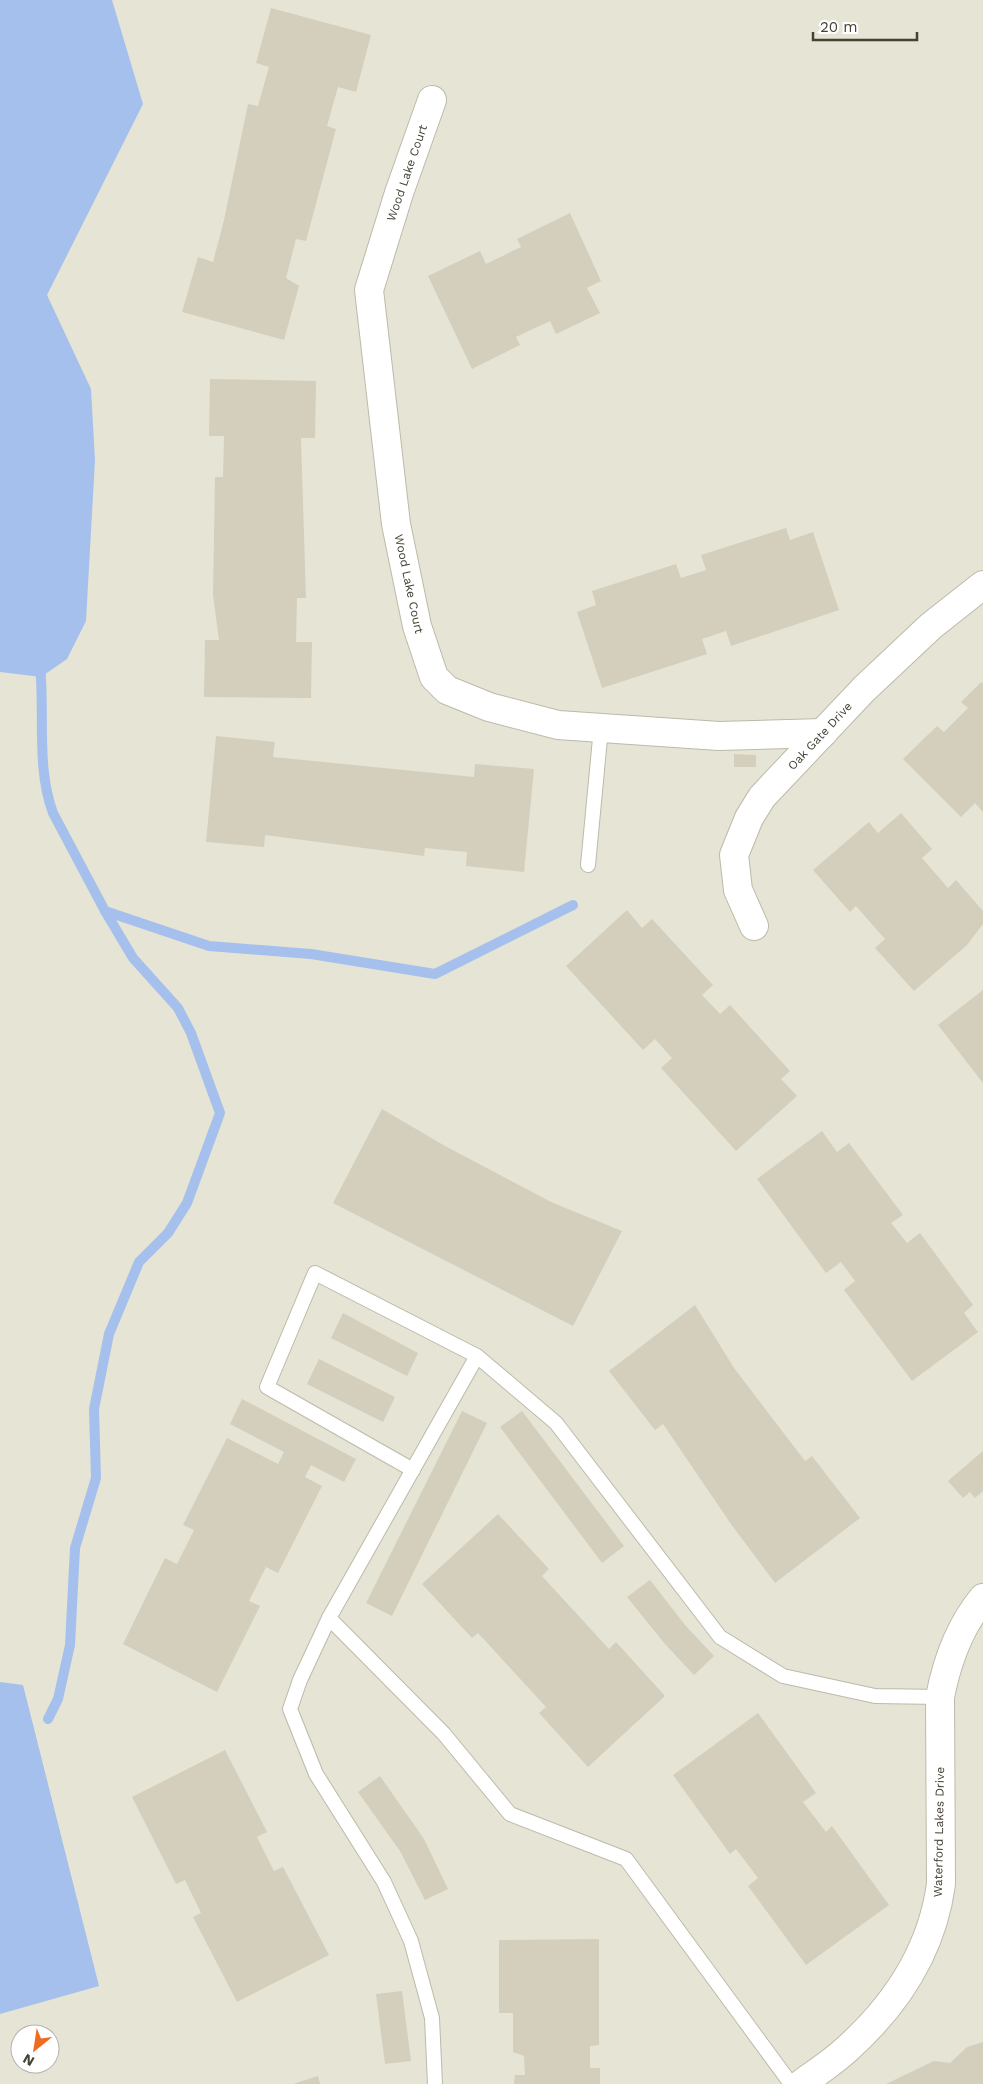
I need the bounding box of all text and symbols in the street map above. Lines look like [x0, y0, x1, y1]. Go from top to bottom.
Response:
scale bar [813, 10, 917, 42]
text: 20 m [820, 18, 858, 36]
street label: Wood Lake Court [384, 123, 430, 223]
street label: Wood Lake Court [392, 533, 426, 635]
street label: Oak Gate Drive [785, 699, 855, 773]
street label: Waterford Lakes Drive [931, 1767, 947, 1897]
north arrow [10, 2024, 60, 2074]
text: N [20, 2051, 37, 2070]

